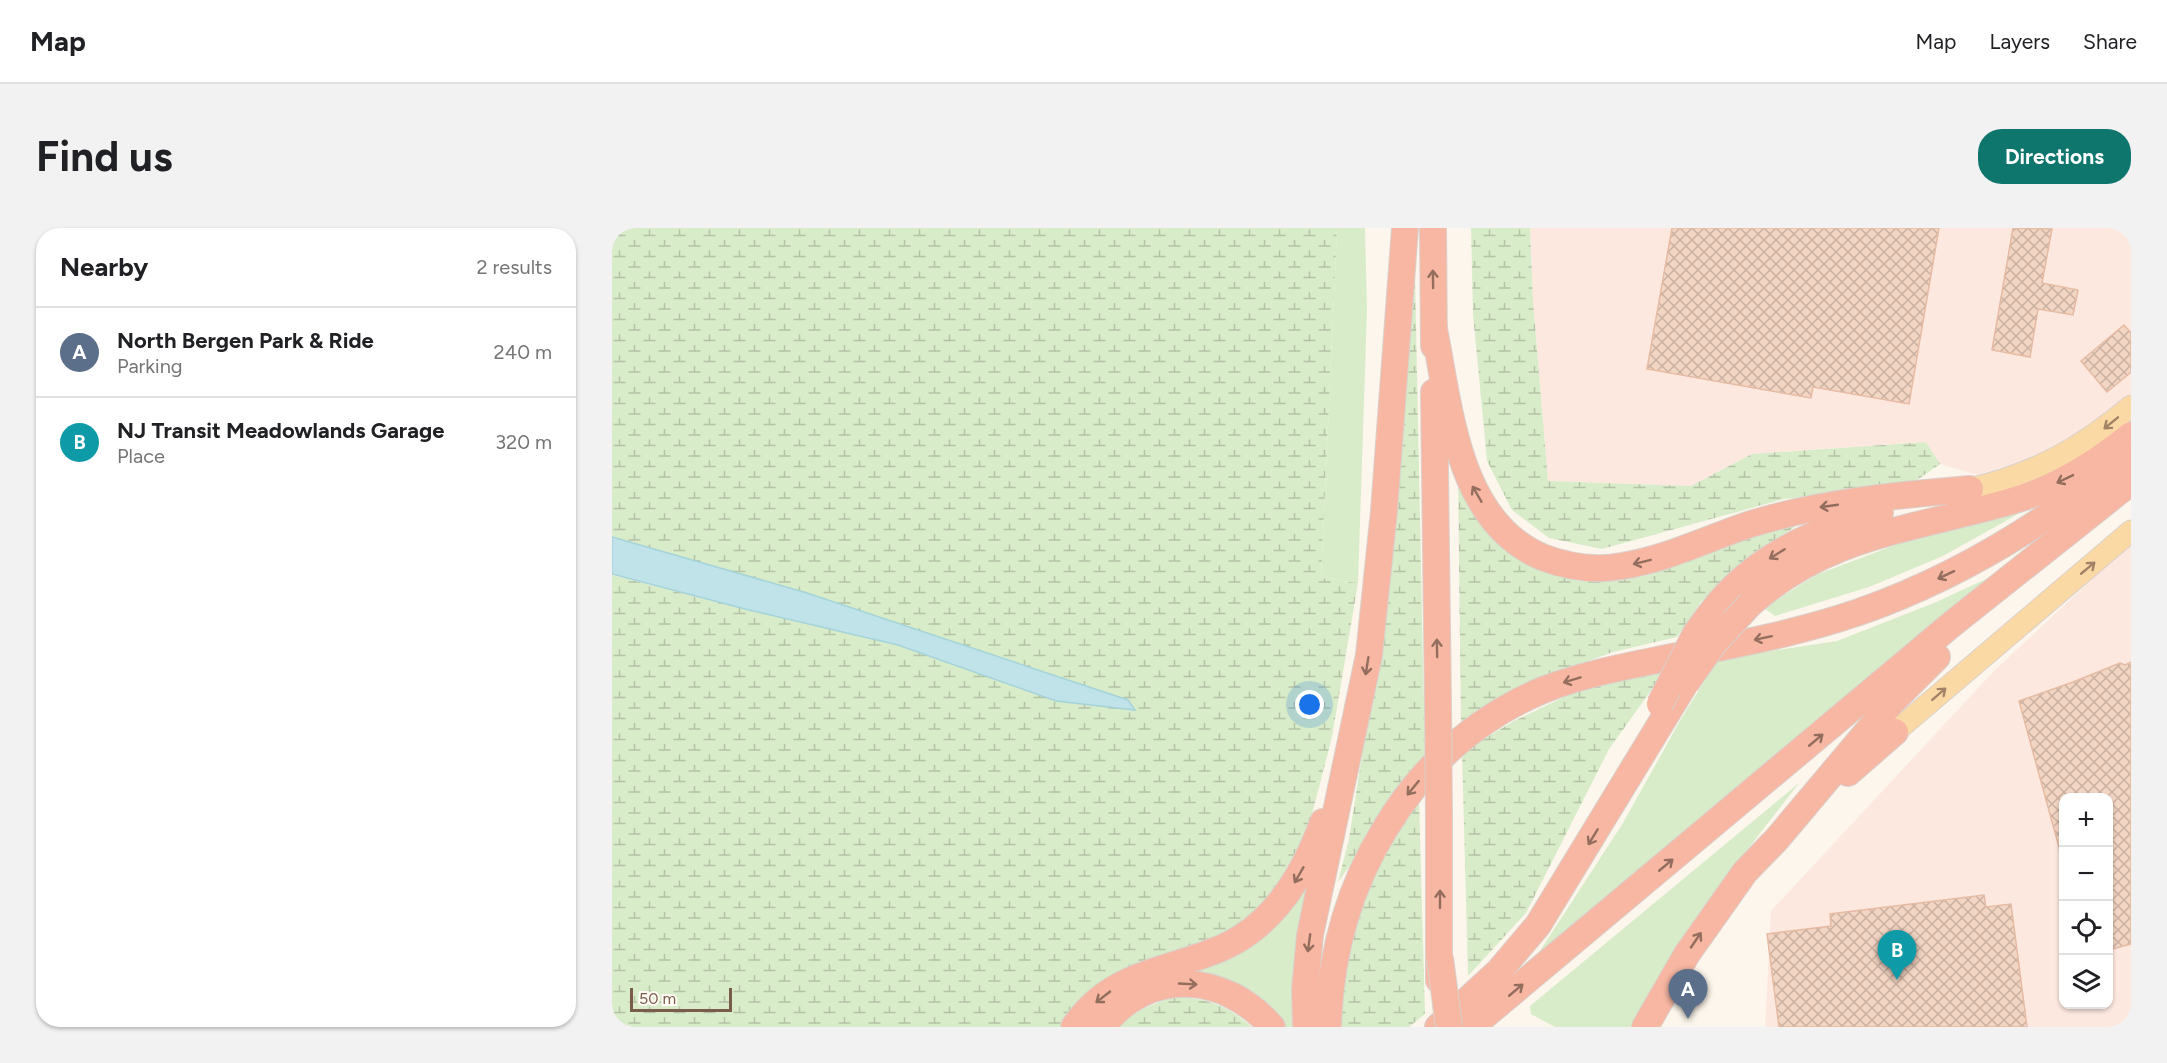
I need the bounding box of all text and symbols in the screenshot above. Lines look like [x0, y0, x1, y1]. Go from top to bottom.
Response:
text: Map [30, 24, 86, 58]
text: Map [1916, 29, 1956, 54]
text: Layers [1989, 29, 2050, 54]
text: Share [2083, 29, 2137, 54]
button: Directions [1978, 129, 2131, 184]
text: Find us [36, 131, 173, 182]
text: Nearby [60, 251, 148, 283]
text: 2 results [476, 255, 552, 279]
one-way arrow [1427, 269, 1439, 289]
text: North Bergen Park & Ride [117, 327, 374, 354]
text: A [72, 340, 87, 364]
text: 240 m [494, 340, 552, 364]
text: Parking [117, 354, 183, 378]
one-way arrow [2104, 416, 2119, 430]
text: NJ Transit Meadowlands Garage [117, 417, 444, 444]
text: B [73, 430, 86, 454]
text: 320 m [495, 430, 552, 454]
text: Place [117, 444, 165, 468]
one-way arrow [2057, 474, 2075, 486]
one-way arrow [1471, 485, 1482, 503]
one-way arrow [1820, 501, 1839, 512]
one-way arrow [1769, 549, 1786, 561]
one-way arrow [1633, 556, 1652, 568]
one-way arrow [2080, 561, 2095, 575]
one-way arrow [1938, 570, 1956, 581]
one-way arrow [1753, 633, 1772, 645]
one-way arrow [1431, 638, 1443, 658]
one-way arrow [1362, 655, 1373, 675]
one-way arrow [1563, 675, 1582, 686]
one-way arrow [1931, 687, 1946, 701]
your location [1295, 690, 1324, 719]
one-way arrow [1808, 733, 1823, 747]
one-way arrow [1407, 779, 1420, 795]
map controls [2059, 793, 2113, 1009]
button: + [2059, 793, 2113, 847]
one-way arrow [1586, 828, 1598, 845]
button: − [2059, 847, 2113, 901]
one-way arrow [1658, 858, 1673, 872]
one-way arrow [1293, 865, 1304, 883]
one-way arrow [1434, 890, 1446, 910]
button: locate [2059, 901, 2113, 955]
pin: B [1878, 930, 1916, 980]
one-way arrow [1304, 933, 1315, 953]
one-way arrow [1690, 933, 1702, 949]
button: layers [2059, 955, 2113, 1009]
pin: A [1668, 970, 1708, 1019]
one-way arrow [1177, 979, 1197, 990]
one-way arrow [1508, 983, 1524, 996]
scale bar [630, 985, 732, 1012]
text: 50 m [639, 989, 676, 1008]
one-way arrow [1096, 990, 1112, 1003]

